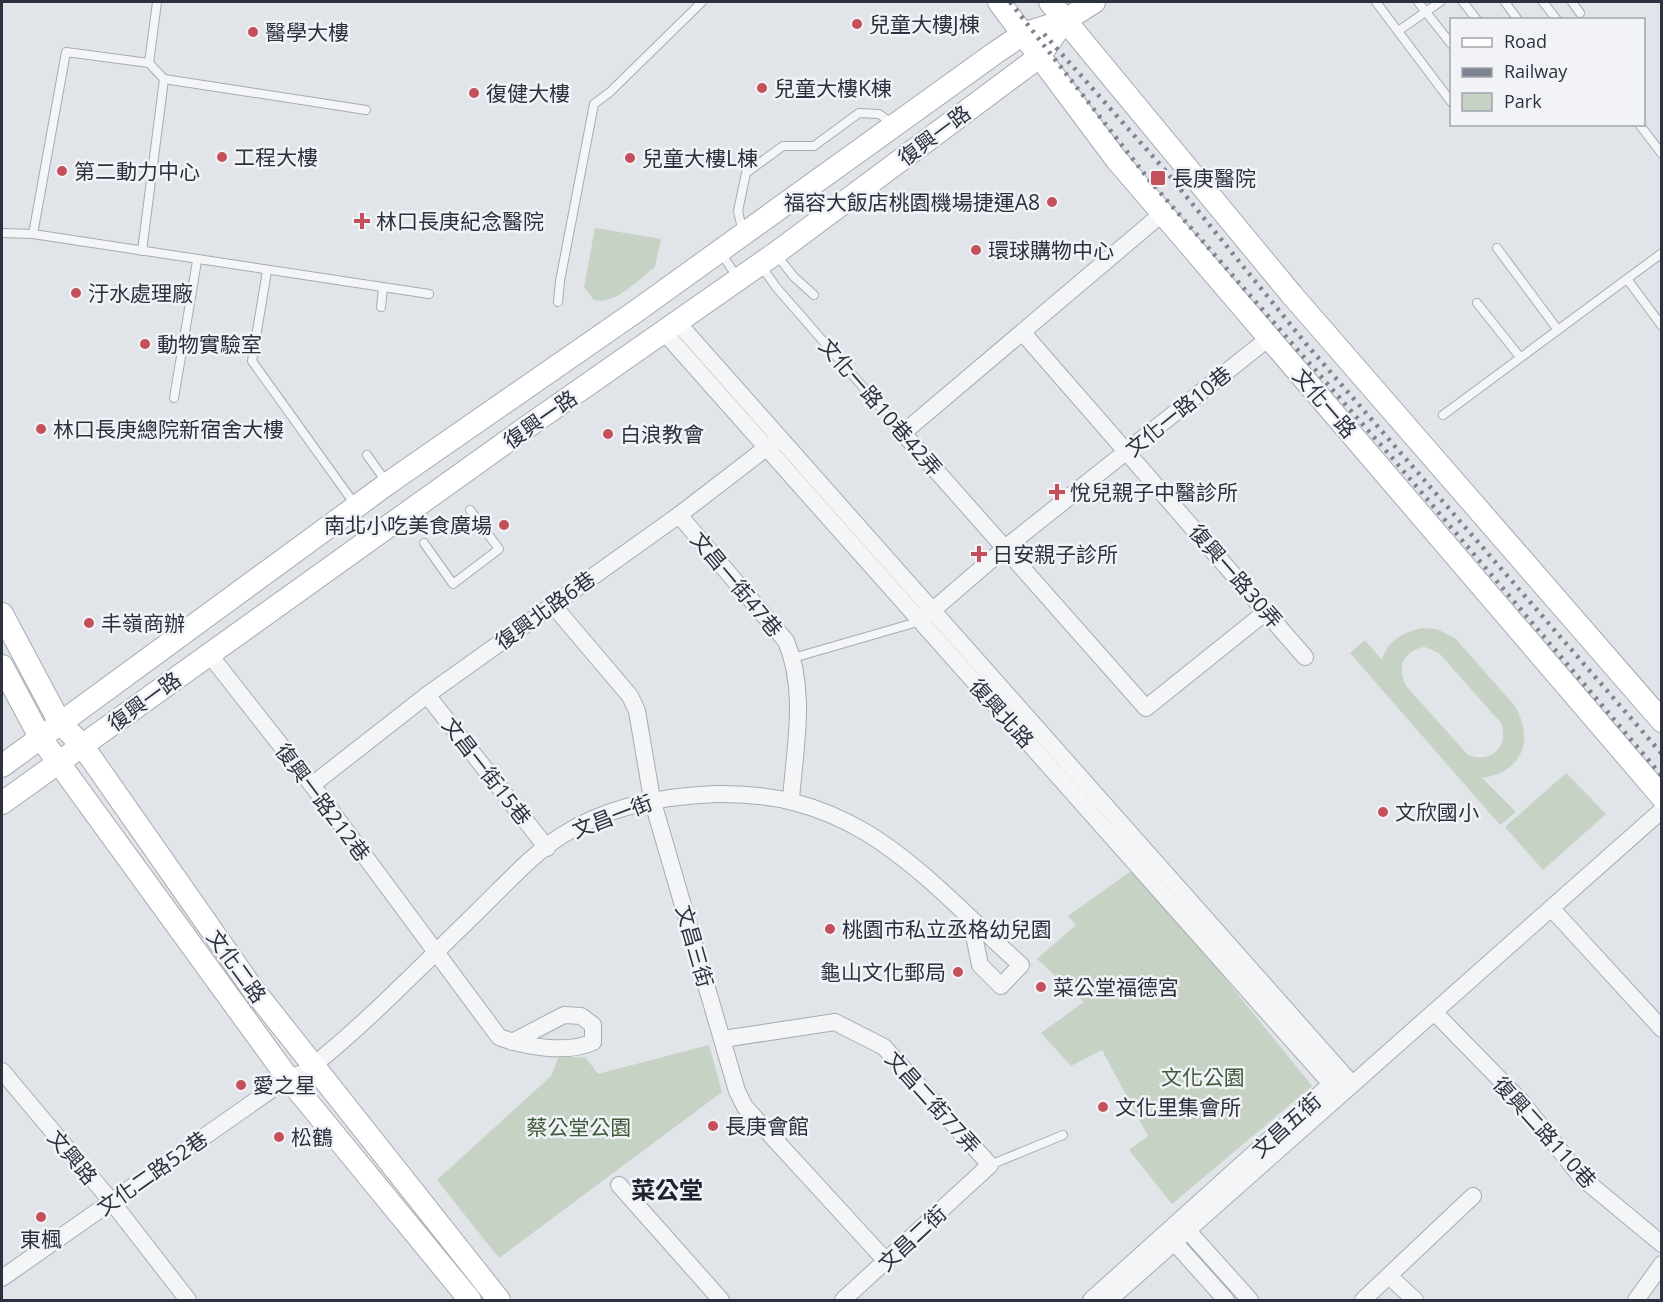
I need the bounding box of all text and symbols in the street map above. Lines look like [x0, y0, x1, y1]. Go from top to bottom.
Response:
place label: 兒童大樓J棟 [869, 10, 980, 38]
marker: 兒童大樓J棟 [850, 17, 864, 31]
place label: 醫學大樓 [265, 18, 349, 46]
legend [1450, 18, 1645, 126]
marker: 醫學大樓 [246, 25, 260, 39]
text: Road [1504, 29, 1547, 53]
text: Railway [1504, 59, 1568, 83]
place label: 兒童大樓K棟 [774, 74, 892, 102]
place label: 復健大樓 [486, 79, 570, 107]
marker: 兒童大樓K棟 [755, 81, 769, 95]
marker: 復健大樓 [467, 86, 481, 100]
text: Park [1504, 89, 1542, 113]
street label: 復興一路 [892, 99, 976, 171]
place label: 工程大樓 [234, 143, 318, 171]
place label: 兒童大樓L棟 [642, 144, 758, 172]
marker: 工程大樓 [215, 150, 229, 164]
marker: 兒童大樓L棟 [623, 151, 637, 165]
place label: 第二動力中心 [74, 157, 200, 185]
marker: 第二動力中心 [55, 164, 69, 178]
place label: 長庚醫院 [1172, 164, 1256, 192]
marker: 長庚醫院 [1149, 169, 1167, 187]
place label: 福容大飯店桃園機場捷運A8 [784, 188, 1040, 216]
marker: 福容大飯店桃園機場捷運A8 [1045, 195, 1059, 209]
place label: 林口長庚紀念醫院 [376, 207, 544, 235]
marker: 林口長庚紀念醫院 [353, 212, 371, 230]
place label: 環球購物中心 [988, 236, 1114, 264]
marker: 環球購物中心 [969, 243, 983, 257]
place label: 汙水處理廠 [88, 279, 193, 307]
marker: 汙水處理廠 [69, 286, 83, 300]
place label: 動物實驗室 [157, 330, 262, 358]
street label: 文化一路10巷42弄 [813, 332, 949, 482]
marker: 動物實驗室 [138, 337, 152, 351]
street label: 文化一路10巷 [1119, 360, 1237, 462]
street label: 文化一路 [1287, 362, 1363, 444]
street label: 復興一路 [498, 383, 582, 455]
place label: 林口長庚總院新宿舍大樓 [53, 415, 284, 443]
place label: 白浪教會 [620, 420, 704, 448]
marker: 林口長庚總院新宿舍大樓 [34, 422, 48, 436]
marker: 白浪教會 [601, 427, 615, 441]
place label: 悅兒親子中醫診所 [1070, 478, 1238, 506]
marker: 悅兒親子中醫診所 [1048, 483, 1066, 501]
place label: 南北小吃美食廣場 [324, 511, 492, 539]
marker: 南北小吃美食廣場 [497, 518, 511, 532]
street label: 復興一路30弄 [1183, 518, 1289, 634]
street label: 文昌一街47巷 [685, 526, 789, 642]
place label: 日安親子診所 [992, 540, 1118, 568]
marker: 日安親子診所 [970, 545, 988, 563]
street label: 復興北路6巷 [489, 564, 601, 656]
place label: 丰嶺商辦 [101, 609, 185, 637]
marker: 丰嶺商辦 [82, 616, 96, 630]
street label: 復興一路 [102, 665, 186, 737]
street label: 復興北路 [963, 672, 1041, 754]
street label: 文昌一街15巷 [436, 712, 538, 830]
street label: 復興一路212巷 [269, 737, 377, 867]
street label: 文昌一街 [568, 788, 656, 844]
place label: 文欣國小 [1395, 798, 1479, 826]
marker: 文欣國小 [1376, 805, 1390, 819]
street label: 文昌三街 [670, 902, 720, 990]
place label: 桃園市私立丞格幼兒園 [842, 915, 1052, 943]
marker: 桃園市私立丞格幼兒園 [823, 922, 837, 936]
street label: 文化二路 [201, 924, 273, 1008]
place label: 龜山文化郵局 [820, 958, 946, 986]
marker: 龜山文化郵局 [951, 965, 965, 979]
place label: 菜公堂福德宮 [1053, 973, 1179, 1001]
marker: 菜公堂福德宮 [1034, 980, 1048, 994]
street label: 文昌二街77弄 [879, 1045, 987, 1159]
park label: 文化公園 [1161, 1063, 1245, 1091]
street label: 復興二路110巷 [1487, 1070, 1603, 1194]
place label: 愛之星 [253, 1071, 316, 1099]
marker: 愛之星 [234, 1078, 248, 1092]
street label: 文昌五街 [1245, 1086, 1327, 1164]
place label: 文化里集會所 [1115, 1093, 1241, 1121]
marker: 文化里集會所 [1096, 1100, 1110, 1114]
place label: 長庚會館 [725, 1112, 809, 1140]
park label: 蔡公堂公園 [527, 1113, 632, 1141]
marker: 長庚會館 [706, 1119, 720, 1133]
place label: 松鶴 [291, 1123, 333, 1151]
street label: 文興路 [42, 1124, 104, 1190]
street label: 文化二路52巷 [91, 1125, 213, 1221]
marker: 松鶴 [272, 1130, 286, 1144]
district label: 菜公堂 [631, 1173, 703, 1206]
street label: 文昌二街 [872, 1199, 952, 1277]
marker: 東楓 [34, 1210, 48, 1224]
place label: 東楓 [20, 1225, 62, 1253]

